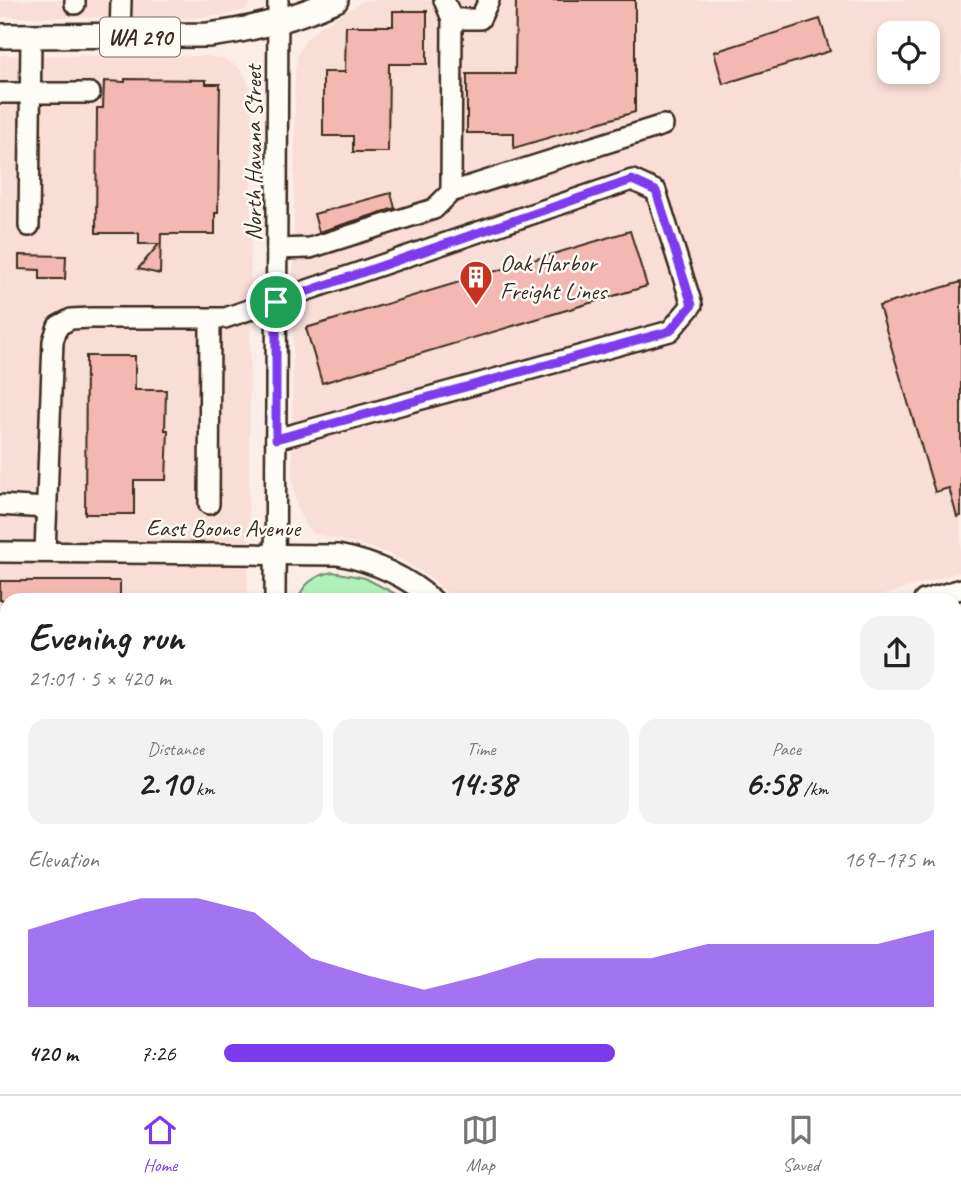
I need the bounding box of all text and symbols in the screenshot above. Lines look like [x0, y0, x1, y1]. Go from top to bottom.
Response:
road number: WA 290 [100, 18, 180, 56]
map controls [877, 21, 940, 84]
button: locate [877, 21, 940, 84]
street label: North Havana Street [238, 63, 268, 241]
place label: Oak Harbor Freight Lines [500, 248, 608, 306]
building icon: Oak Harbor Freight Lines [457, 258, 495, 307]
pin [246, 272, 306, 332]
icon: arrive [257, 283, 295, 321]
street label: East Boone Avenue [146, 513, 302, 543]
text: Evening run [28, 614, 184, 661]
button: share [860, 616, 934, 690]
text: 21:01 · 5 × 420 m [28, 664, 171, 693]
text: Distance [147, 737, 204, 761]
text: Time [466, 737, 496, 761]
text: Pace [772, 737, 801, 761]
text: 2.10 [137, 761, 191, 806]
text: 14:38 [446, 761, 516, 806]
text: 6:58 [744, 761, 799, 806]
text: km [191, 777, 214, 801]
text: /km [799, 777, 828, 801]
text: Elevation [28, 845, 99, 874]
text: 169–175 m [843, 845, 934, 874]
text: 420 m [28, 1039, 78, 1068]
text: 7:26 [140, 1039, 176, 1068]
tab: Home [141, 1111, 179, 1177]
tab: Map [461, 1111, 499, 1177]
tab: Saved [782, 1111, 820, 1177]

